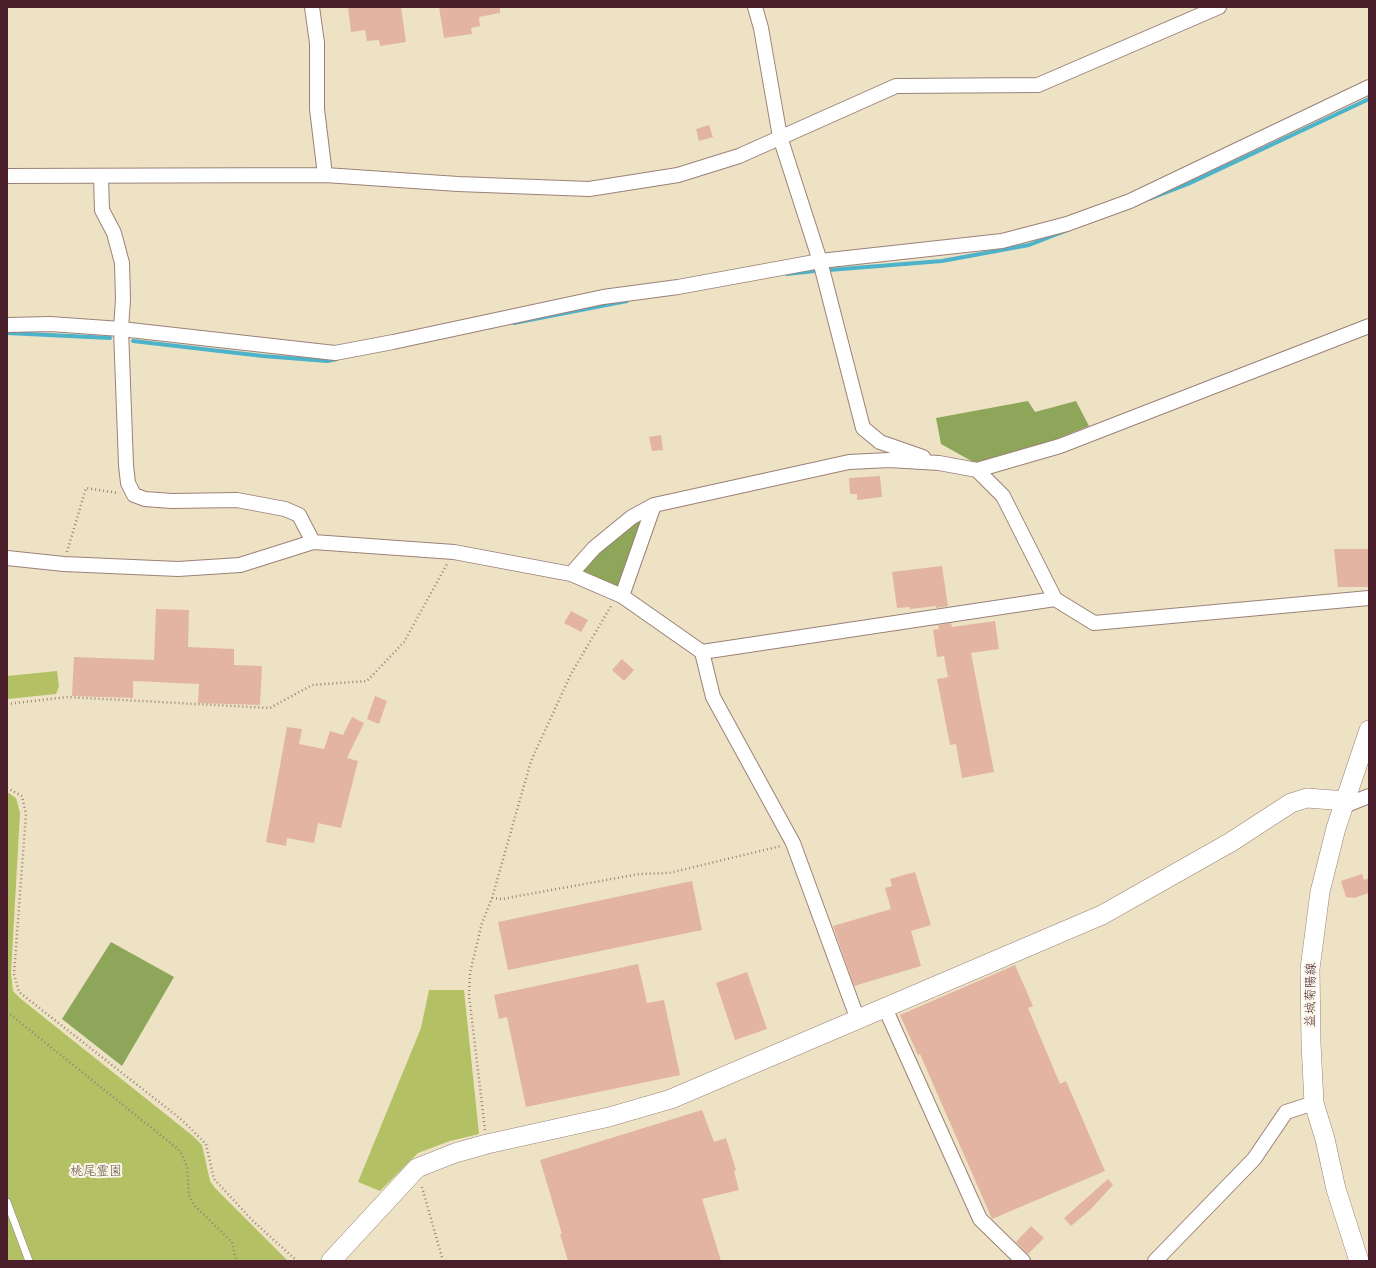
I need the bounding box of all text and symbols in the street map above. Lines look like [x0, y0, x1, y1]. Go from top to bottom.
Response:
street label: 益城菊陽線 [1303, 962, 1319, 1028]
park label: 桃尾霊園 [70, 1164, 122, 1180]

